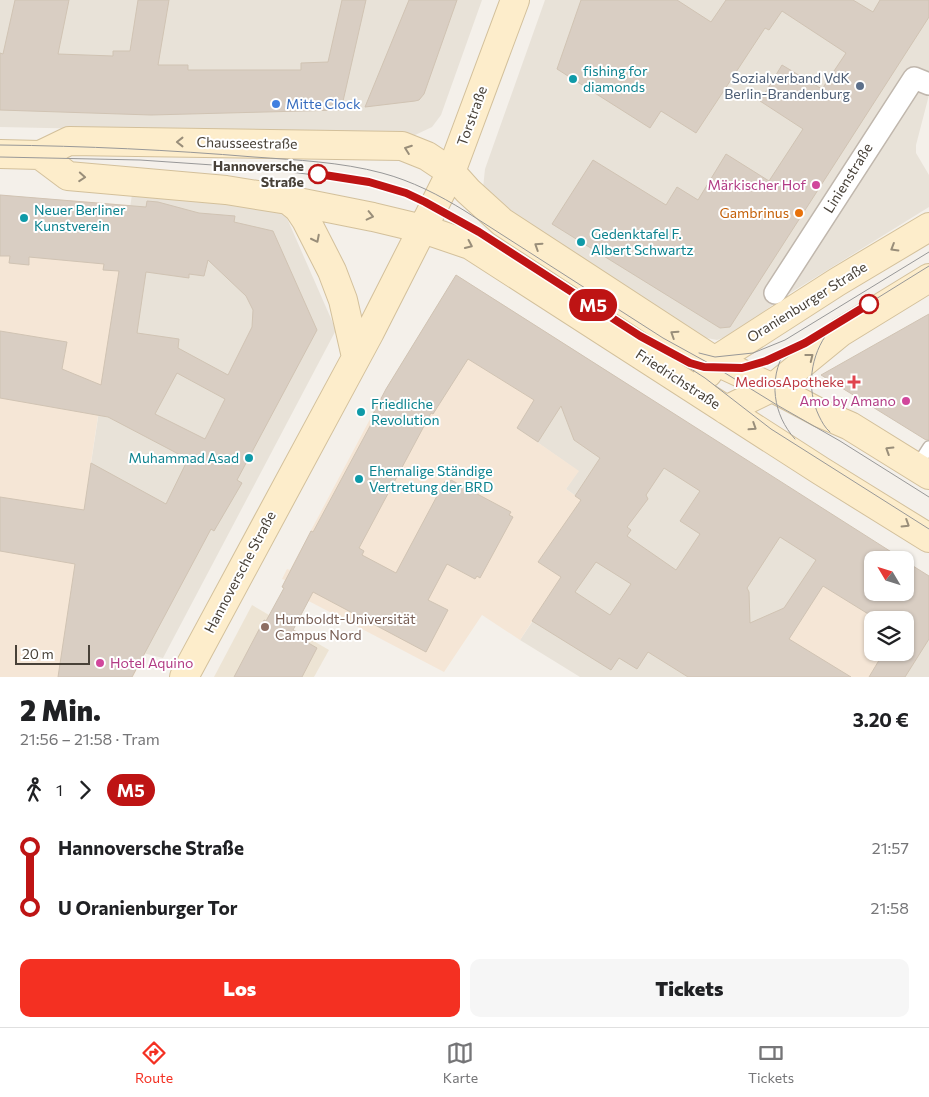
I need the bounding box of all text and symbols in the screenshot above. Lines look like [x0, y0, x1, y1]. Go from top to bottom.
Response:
place label: fishing for diamonds [583, 62, 648, 95]
place label: Sozialverband VdK Berlin-Brandenburg [724, 69, 850, 102]
marker: fishing for diamonds [567, 73, 579, 85]
marker: Sozialverband VdK Berlin-Brandenburg [854, 80, 866, 92]
street label: Torstraße [453, 84, 490, 148]
place label: Mitte Clock [286, 95, 361, 112]
marker: Mitte Clock [270, 98, 282, 110]
street label: Chausseestraße [196, 133, 298, 152]
one-way arrow [176, 137, 184, 147]
street label: Linienstraße [819, 140, 876, 216]
one-way arrow [405, 145, 413, 155]
place label: Hannoversche Straße [213, 157, 304, 190]
marker: Hannoversche Straße [308, 164, 328, 184]
one-way arrow [78, 172, 86, 183]
place label: Märkischer Hof [707, 176, 806, 193]
marker: Märkischer Hof [810, 179, 822, 191]
place label: Neuer Berliner Kunstverein [34, 201, 126, 234]
place label: Gambrinus [720, 204, 789, 221]
marker: Gambrinus [793, 207, 805, 219]
one-way arrow [366, 210, 375, 221]
marker: Neuer Berliner Kunstverein [18, 212, 30, 224]
place label: Gedenktafel F. Albert Schwartz [591, 225, 694, 258]
one-way arrow [310, 234, 320, 243]
marker: Gedenktafel F. Albert Schwartz [575, 236, 587, 248]
one-way arrow [464, 239, 473, 250]
one-way arrow [890, 241, 899, 251]
one-way arrow [534, 242, 543, 252]
street label: Oranienburger Straße [744, 258, 870, 345]
line badge: M5 [570, 289, 616, 321]
text: M5 [579, 294, 607, 316]
unlabelled marker [859, 294, 879, 314]
one-way arrow [671, 331, 680, 340]
street label: Friedrichstraße [633, 345, 724, 412]
one-way arrow [804, 354, 813, 363]
place label: MediosApotheke [735, 373, 844, 390]
marker: MediosApotheke [848, 376, 860, 388]
place label: Amo by Amano [799, 392, 896, 409]
place label: Friedliche Revolution [371, 395, 440, 428]
marker: Amo by Amano [900, 395, 912, 407]
marker: Friedliche Revolution [355, 406, 367, 418]
one-way arrow [748, 421, 757, 431]
one-way arrow [886, 447, 895, 457]
place label: Muhammad Asad [129, 449, 239, 466]
marker: Muhammad Asad [243, 452, 255, 464]
place label: Ehemalige Ständige Vertretung der BRD [369, 462, 493, 495]
marker: Ehemalige Ständige Vertretung der BRD [353, 473, 365, 485]
street label: Hannoversche Straße [200, 508, 279, 636]
one-way arrow [901, 517, 910, 527]
north arrow [864, 551, 914, 601]
map controls [864, 551, 914, 661]
place label: Humboldt-Universität Campus Nord [275, 610, 416, 643]
button: layers [864, 611, 914, 661]
marker: Humboldt-Universität Campus Nord [259, 621, 271, 633]
scale bar [15, 642, 90, 665]
text: 20 m [22, 645, 54, 662]
place label: Hotel Aquino [110, 654, 193, 671]
marker: Hotel Aquino [94, 657, 106, 669]
text: 2 Min. [20, 693, 101, 727]
text: 3.20 € [853, 708, 909, 731]
text: 21:56 – 21:58 · Tram [20, 729, 160, 748]
icon: walk [20, 776, 48, 804]
icon: forward [71, 776, 99, 804]
text: M5 [117, 779, 145, 801]
text: 1 [56, 780, 63, 799]
text: Hannoversche Straße [58, 836, 244, 859]
text: 21:57 [872, 838, 909, 857]
text: U Oranienburger Tor [58, 896, 238, 919]
text: 21:58 [871, 898, 909, 917]
button: Los [20, 959, 460, 1017]
button: Tickets [470, 959, 909, 1017]
tab: Route [135, 1039, 173, 1086]
tab: Karte [443, 1039, 478, 1086]
tab: Tickets [748, 1039, 794, 1086]

